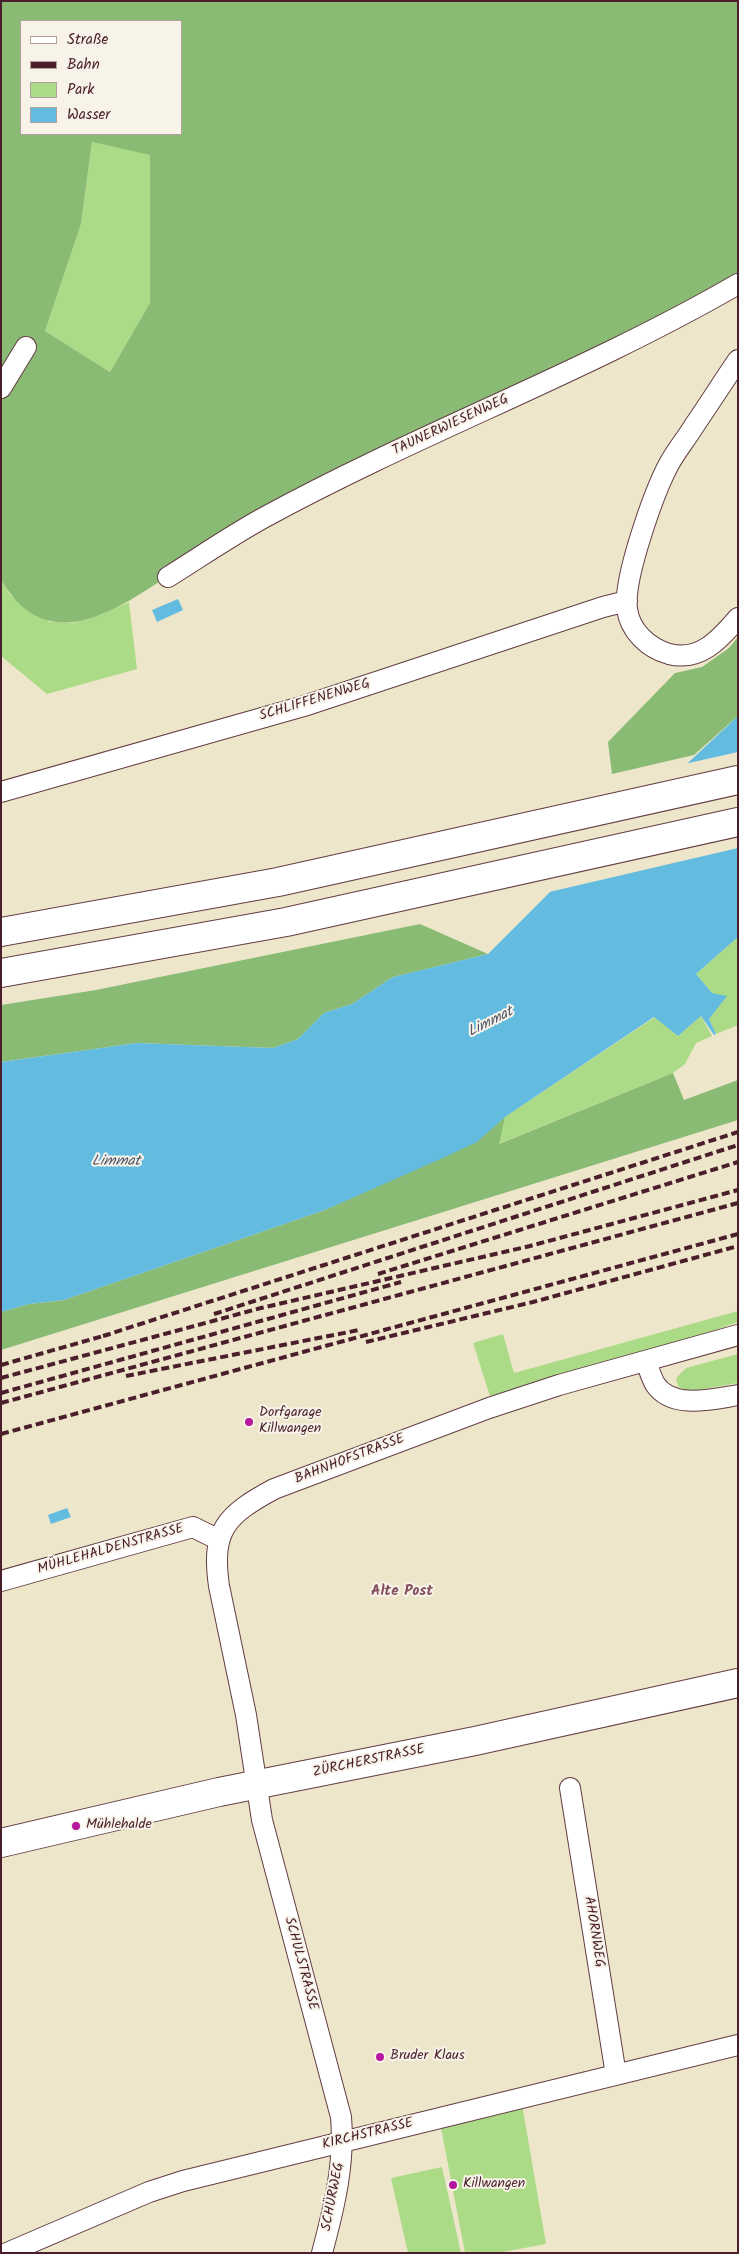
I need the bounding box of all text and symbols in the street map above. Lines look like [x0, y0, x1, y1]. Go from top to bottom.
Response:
legend [20, 20, 182, 135]
text: Straße [67, 28, 108, 52]
text: Bahn [67, 53, 100, 77]
text: Park [67, 78, 94, 102]
text: Wasser [67, 103, 110, 127]
street label: TAUNERWIESENWEG [390, 392, 512, 460]
street label: SCHLIFFENENWEG [258, 676, 372, 726]
water label: Limmat [465, 1004, 517, 1042]
water label: Limmat [92, 1153, 140, 1171]
place label: Dorfgarage Killwangen [259, 1406, 322, 1438]
marker: Dorfgarage Killwangen [243, 1416, 255, 1428]
street label: BAHNHOFSTRASSE [293, 1431, 407, 1489]
street label: MÜHLEHALDENSTRASSE [36, 1521, 186, 1579]
district label: Alte Post [371, 1583, 433, 1601]
street label: ZÜRCHERSTRASSE [312, 1742, 426, 1782]
place label: Mühlehalde [86, 1818, 152, 1834]
marker: Mühlehalde [70, 1820, 82, 1832]
street label: AHORNWEG [579, 1895, 607, 1969]
street label: SCHULSTRASSE [279, 1916, 321, 2012]
place label: Bruder Klaus [390, 2049, 465, 2065]
marker: Bruder Klaus [374, 2051, 386, 2063]
street label: KIRCHSTRASSE [321, 2116, 415, 2154]
street label: SCHÜRWEG [319, 2161, 349, 2233]
place label: Killwangen [463, 2177, 525, 2193]
marker: Killwangen [447, 2179, 459, 2191]

